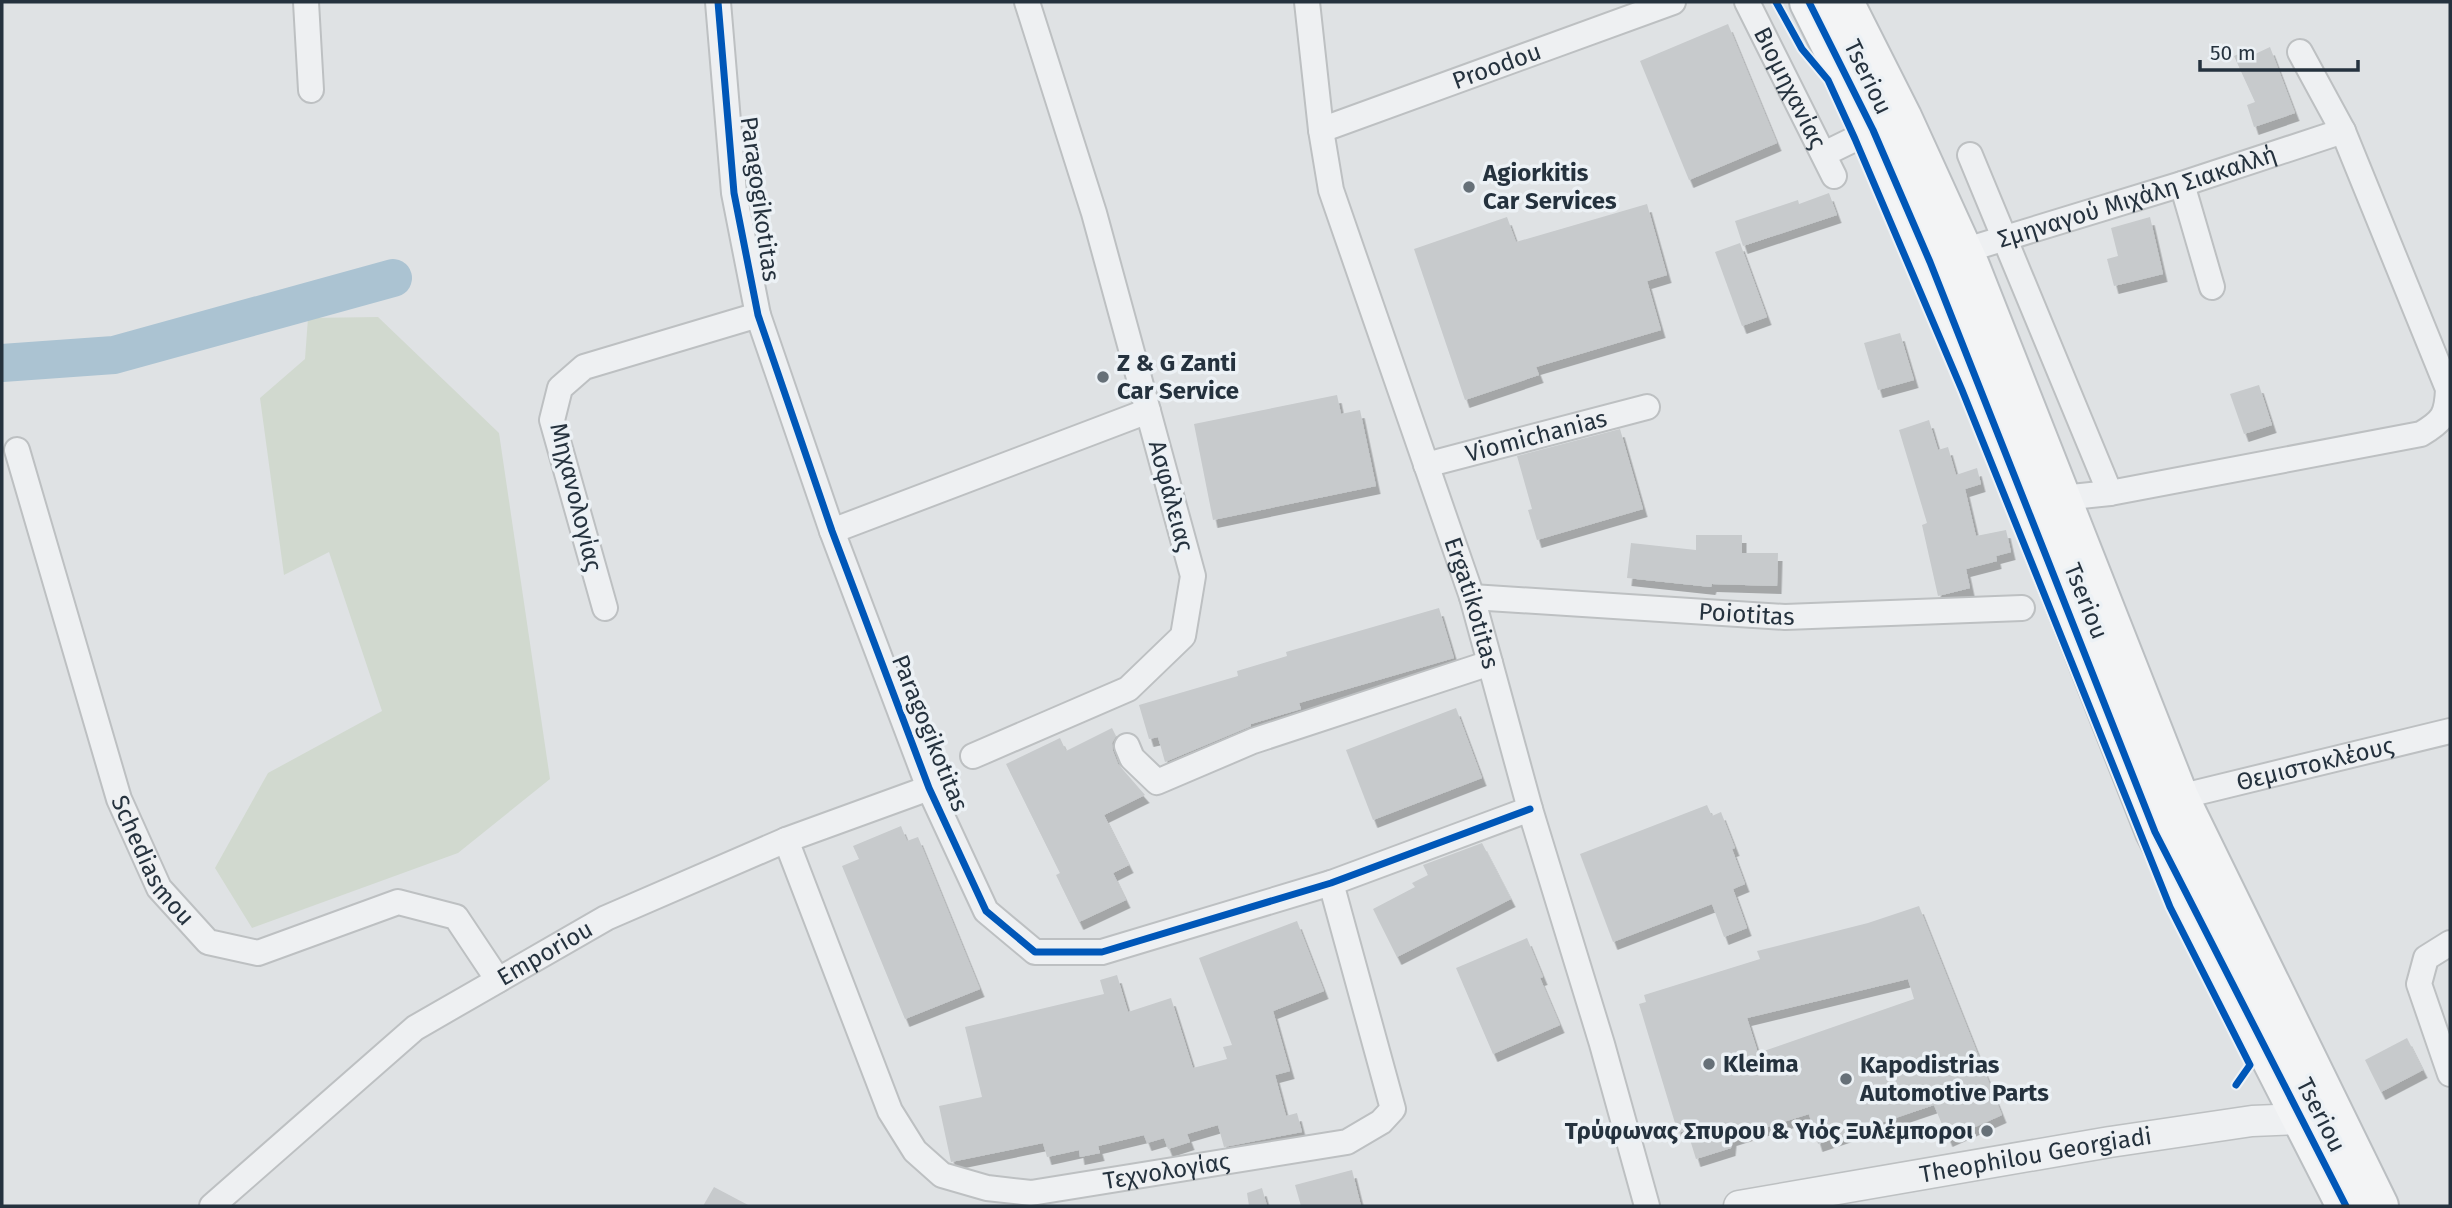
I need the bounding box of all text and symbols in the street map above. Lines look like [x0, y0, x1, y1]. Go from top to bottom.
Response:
street label: Βιομηχανίας [1748, 23, 1832, 153]
scale bar [2200, 28, 2358, 72]
street label: Tseriou [1838, 35, 1898, 119]
street label: Proodou [1449, 37, 1545, 95]
text: 50 m [2210, 40, 2256, 66]
street label: Paragogikotitas [735, 115, 785, 283]
street label: Σμηναγού Μιχάλη Σιακαλλή [1994, 140, 2280, 254]
place label: Agiorkitis Car Services [1482, 159, 1617, 215]
marker: Agiorkitis Car Services [1461, 179, 1477, 195]
place label: Z & G Zanti Car Service [1117, 349, 1239, 405]
marker: Z & G Zanti Car Service [1095, 369, 1111, 385]
street label: Viomichanias [1463, 404, 1610, 468]
street label: Μηχανολογίας [544, 420, 608, 574]
street label: Ασφάλειας [1143, 437, 1199, 555]
street label: Ergatikotitas [1438, 533, 1505, 672]
street label: Tseriou [2058, 559, 2114, 643]
street label: Poiotitas [1698, 598, 1795, 631]
street label: Paragogikotitas [886, 651, 974, 815]
street label: Θεμιστοκλέους [2233, 731, 2397, 797]
street label: Schediasmou [105, 791, 200, 931]
street label: Emporiou [492, 915, 598, 992]
place label: Kleima [1723, 1050, 1799, 1078]
place label: Kapodistrias Automotive Parts [1859, 1051, 2049, 1107]
marker: Kleima [1701, 1056, 1717, 1072]
marker: Kapodistrias Automotive Parts [1838, 1071, 1854, 1087]
street label: Tseriou [2290, 1073, 2352, 1157]
place label: Τρύφωνας Σπυρου & Υιός Ξυλέμποροι [1565, 1117, 1973, 1145]
street label: Theophilou Georgiadi [1918, 1122, 2153, 1189]
marker: Τρύφωνας Σπυρου & Υιός Ξυλέμποροι [1979, 1123, 1995, 1139]
street label: Τεχνολογίας [1101, 1147, 1232, 1195]

